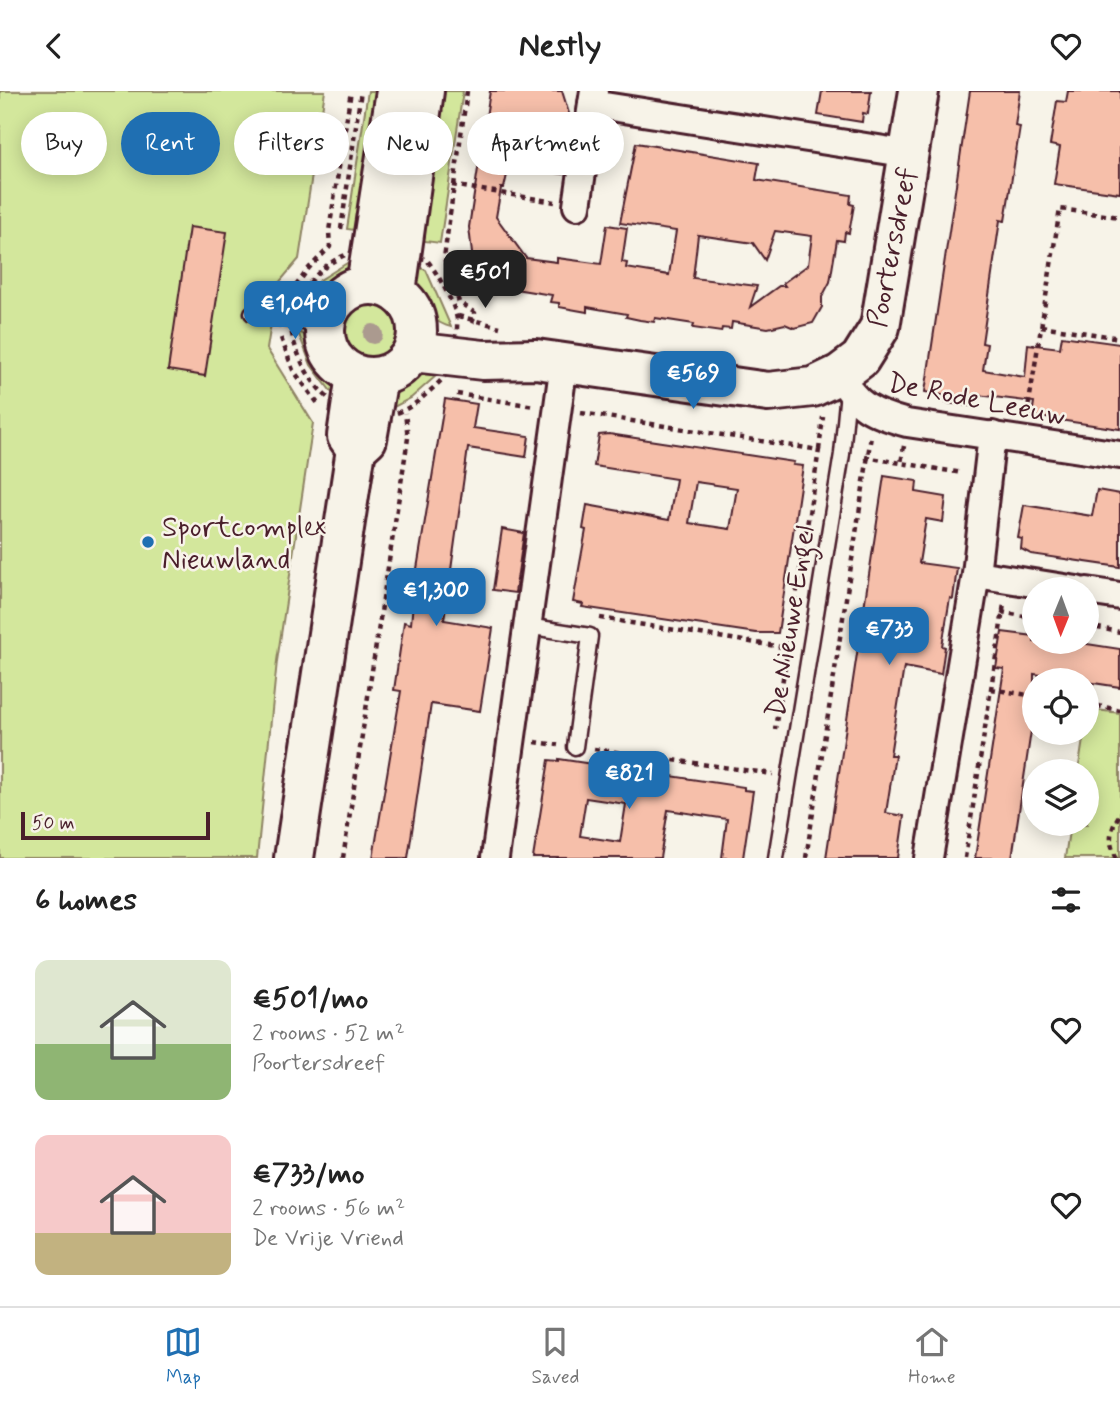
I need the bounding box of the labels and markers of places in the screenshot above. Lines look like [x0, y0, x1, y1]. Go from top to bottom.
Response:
pin: €501 [444, 251, 526, 310]
pin: €1,040 [238, 281, 352, 341]
pin: €569 [652, 351, 734, 411]
place label: Sportcomplex Nieuwland [162, 510, 327, 579]
marker: Sportcomplex Nieuwland [140, 534, 156, 550]
pin: €1,300 [379, 568, 493, 628]
pin: €733 [848, 607, 930, 667]
pin: €821 [588, 751, 670, 811]

